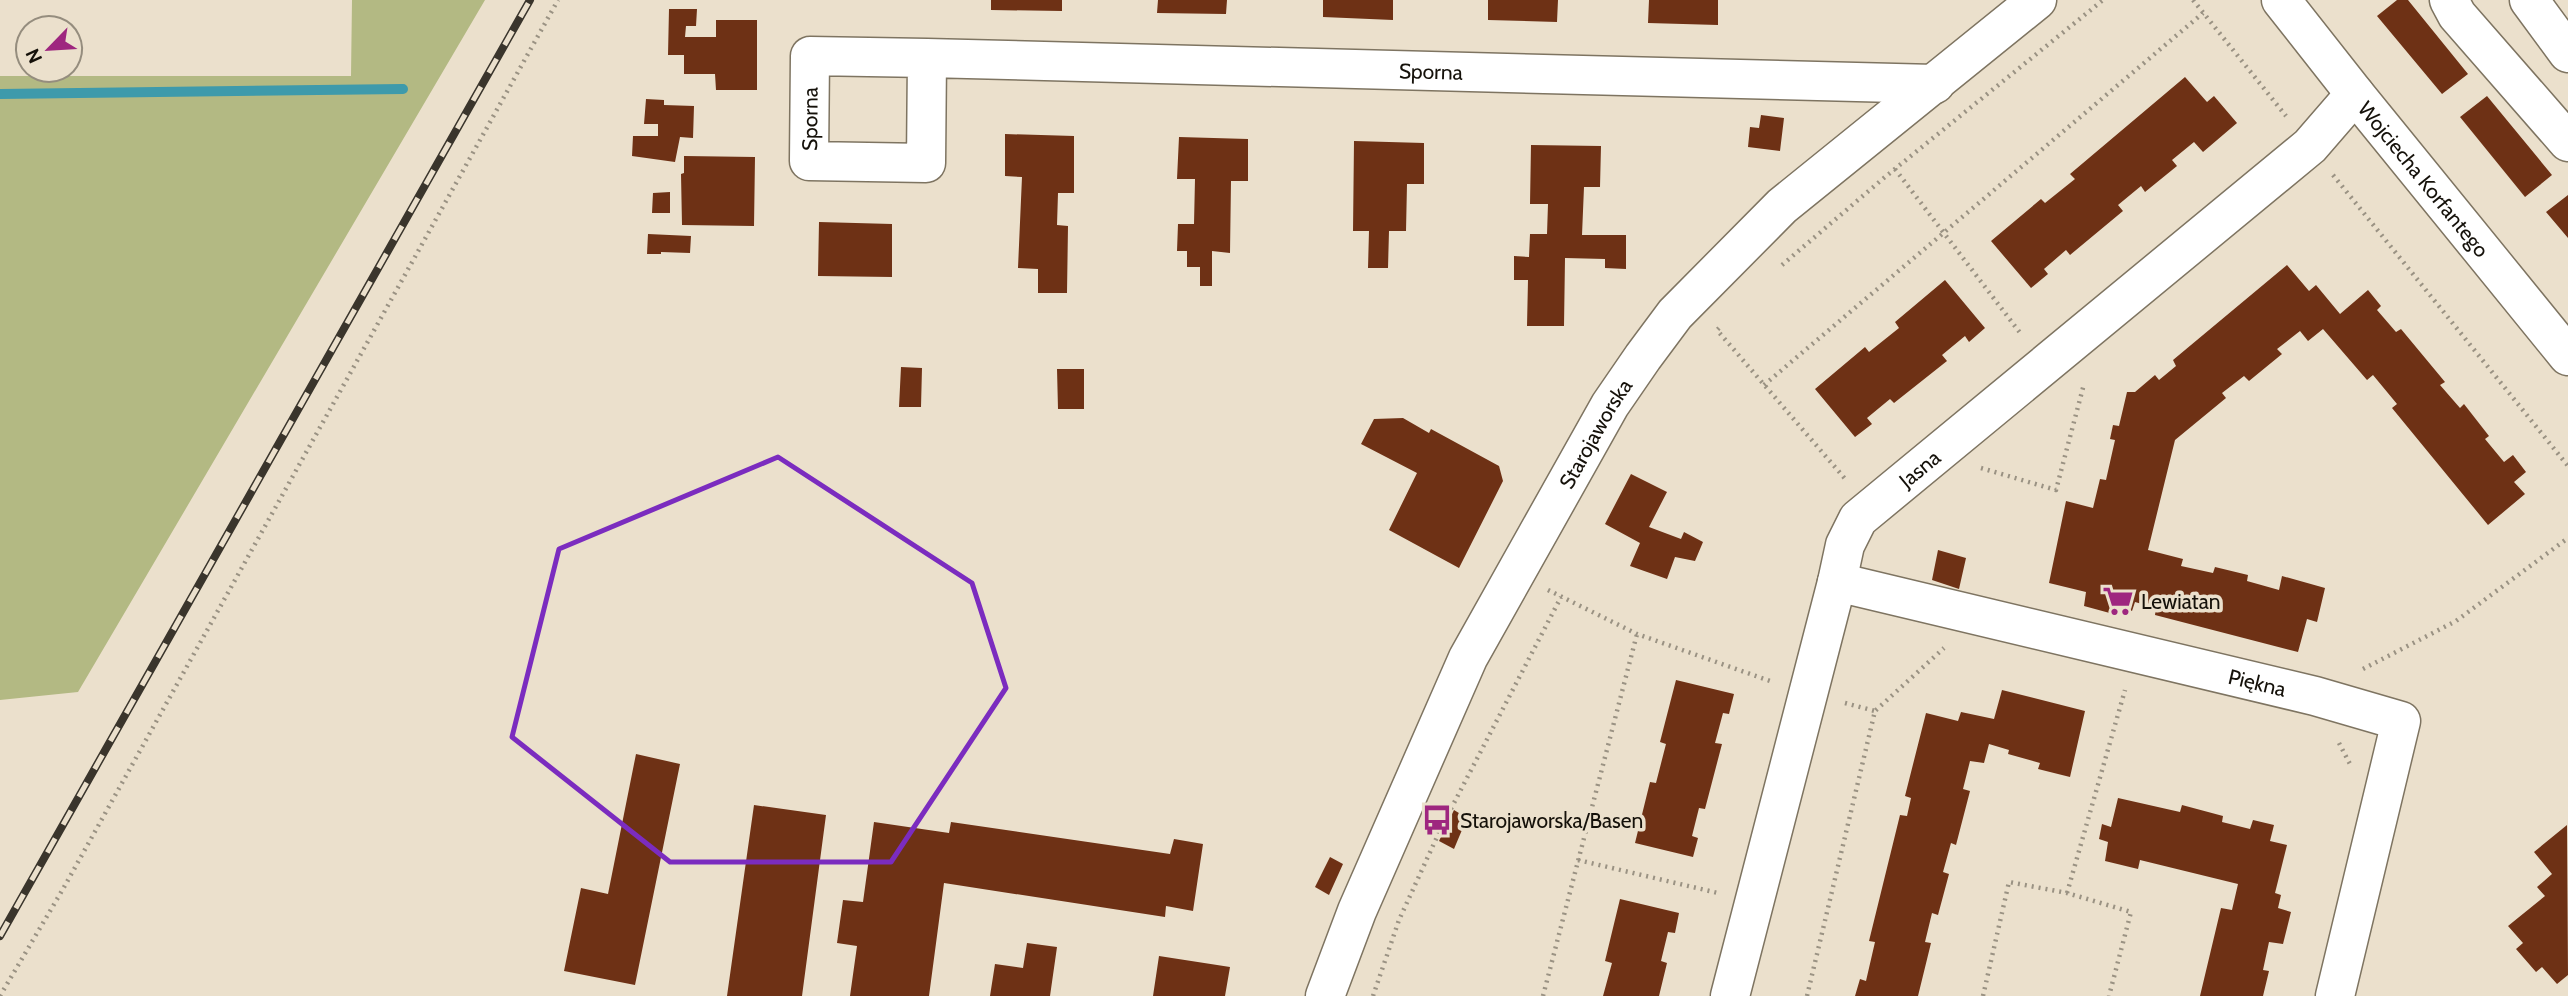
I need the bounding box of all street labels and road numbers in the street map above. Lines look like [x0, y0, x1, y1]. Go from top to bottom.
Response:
street label: Sporna [1399, 58, 1463, 84]
street label: Sporna [797, 87, 822, 151]
street label: Wojciecha Korfantego [2353, 96, 2495, 262]
street label: Starojaworska [1553, 374, 1637, 493]
street label: Jasna [1893, 444, 1945, 493]
street label: Piękna [2226, 663, 2289, 701]

